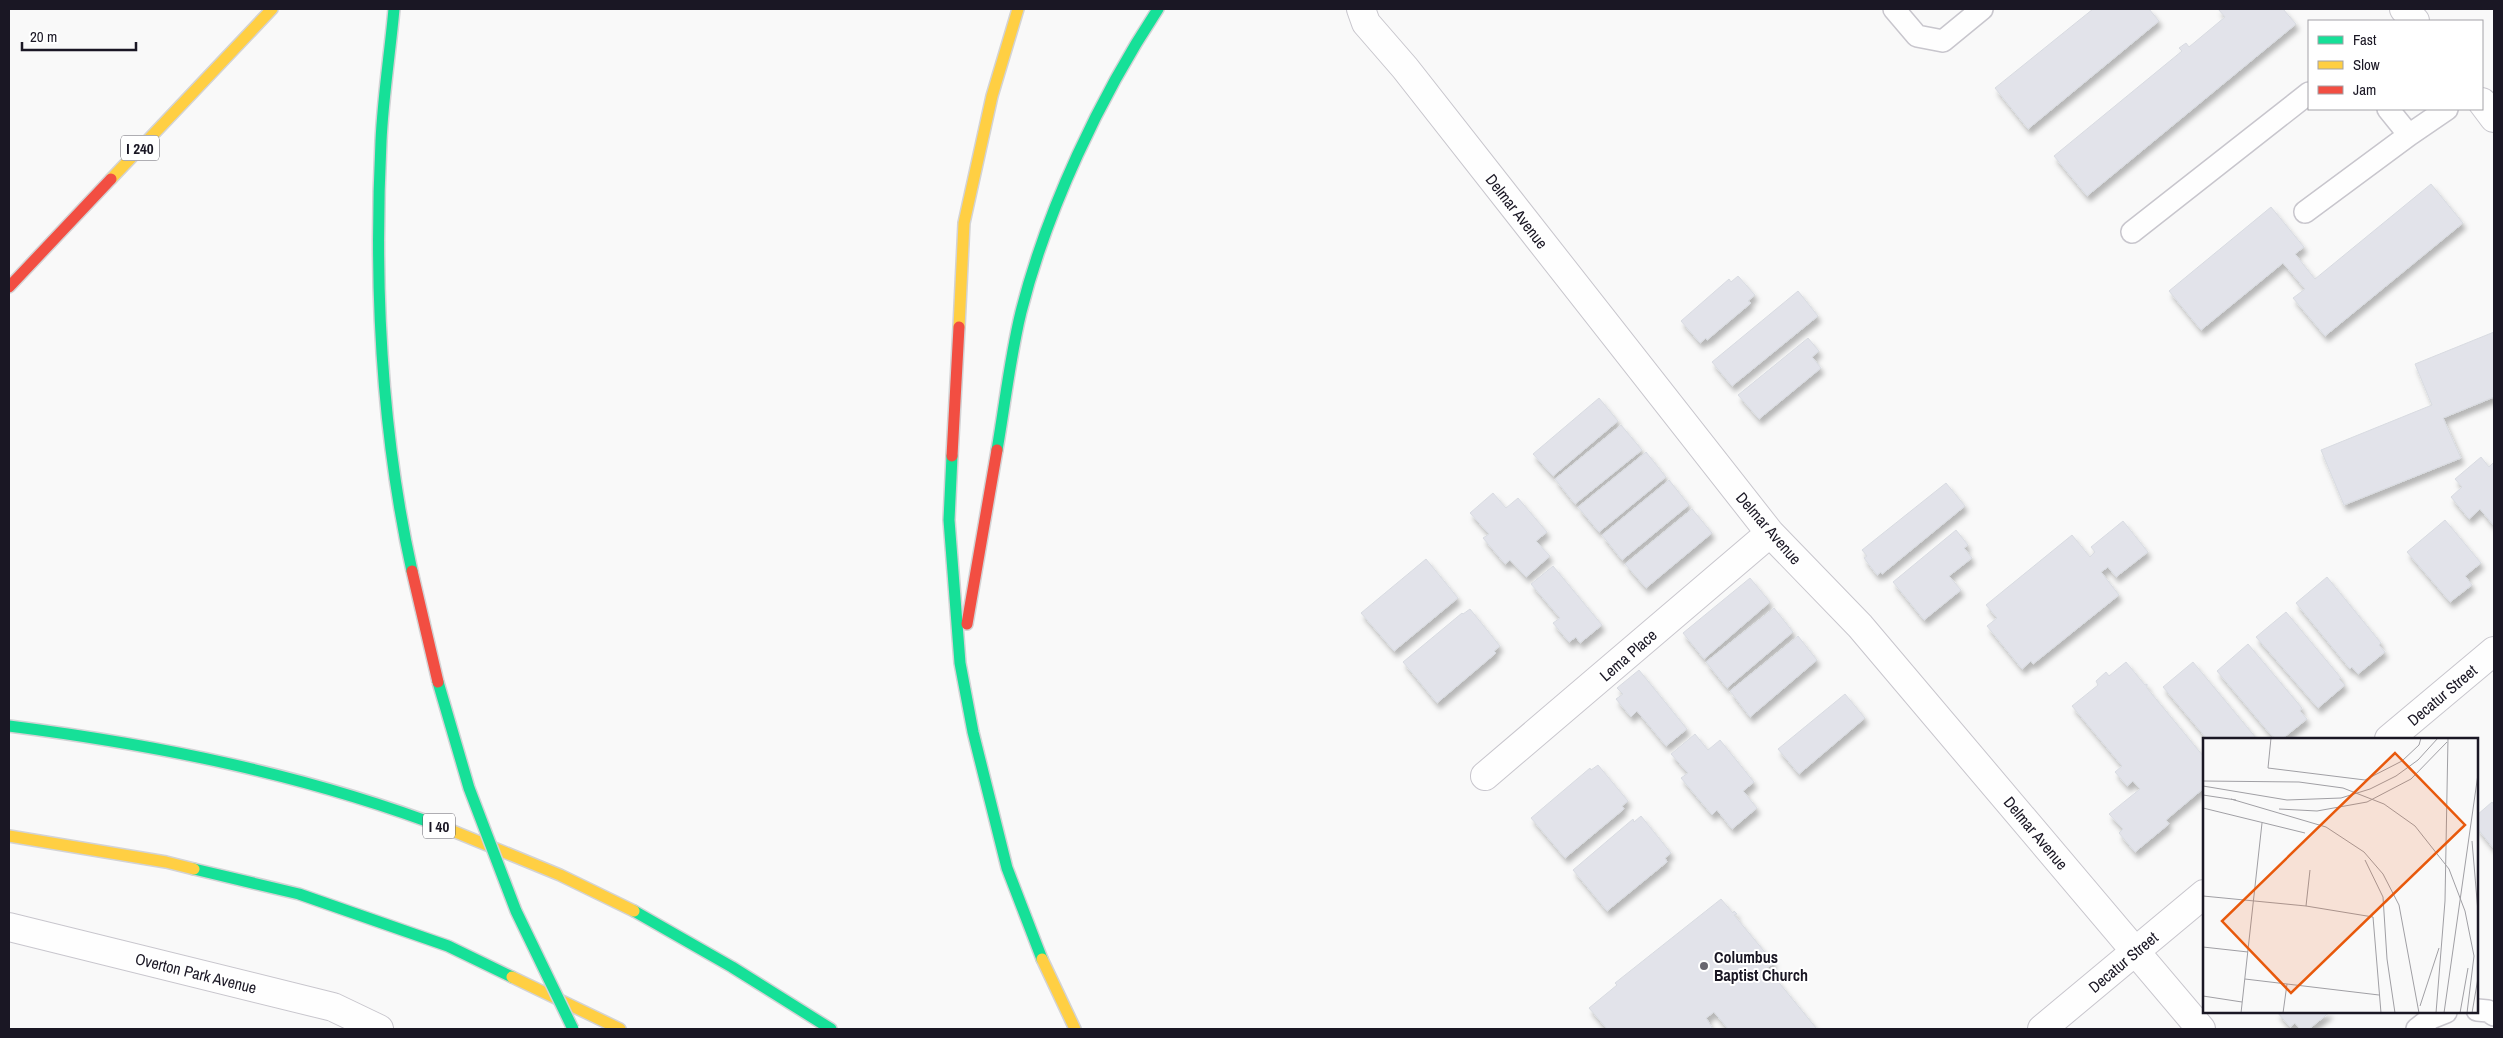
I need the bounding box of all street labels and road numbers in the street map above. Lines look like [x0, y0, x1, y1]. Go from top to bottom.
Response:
road number: I 240 [121, 136, 159, 160]
street label: Delmar Avenue [1481, 169, 1553, 253]
street label: Delmar Avenue [1731, 487, 1807, 569]
street label: Lema Place [1595, 624, 1661, 686]
street label: Decatur Street [2403, 659, 2482, 731]
street label: Delmar Avenue [1999, 792, 2073, 874]
road number: I 40 [423, 814, 455, 838]
street label: Decatur Street [2084, 926, 2163, 998]
street label: Overton Park Avenue [133, 947, 259, 999]

